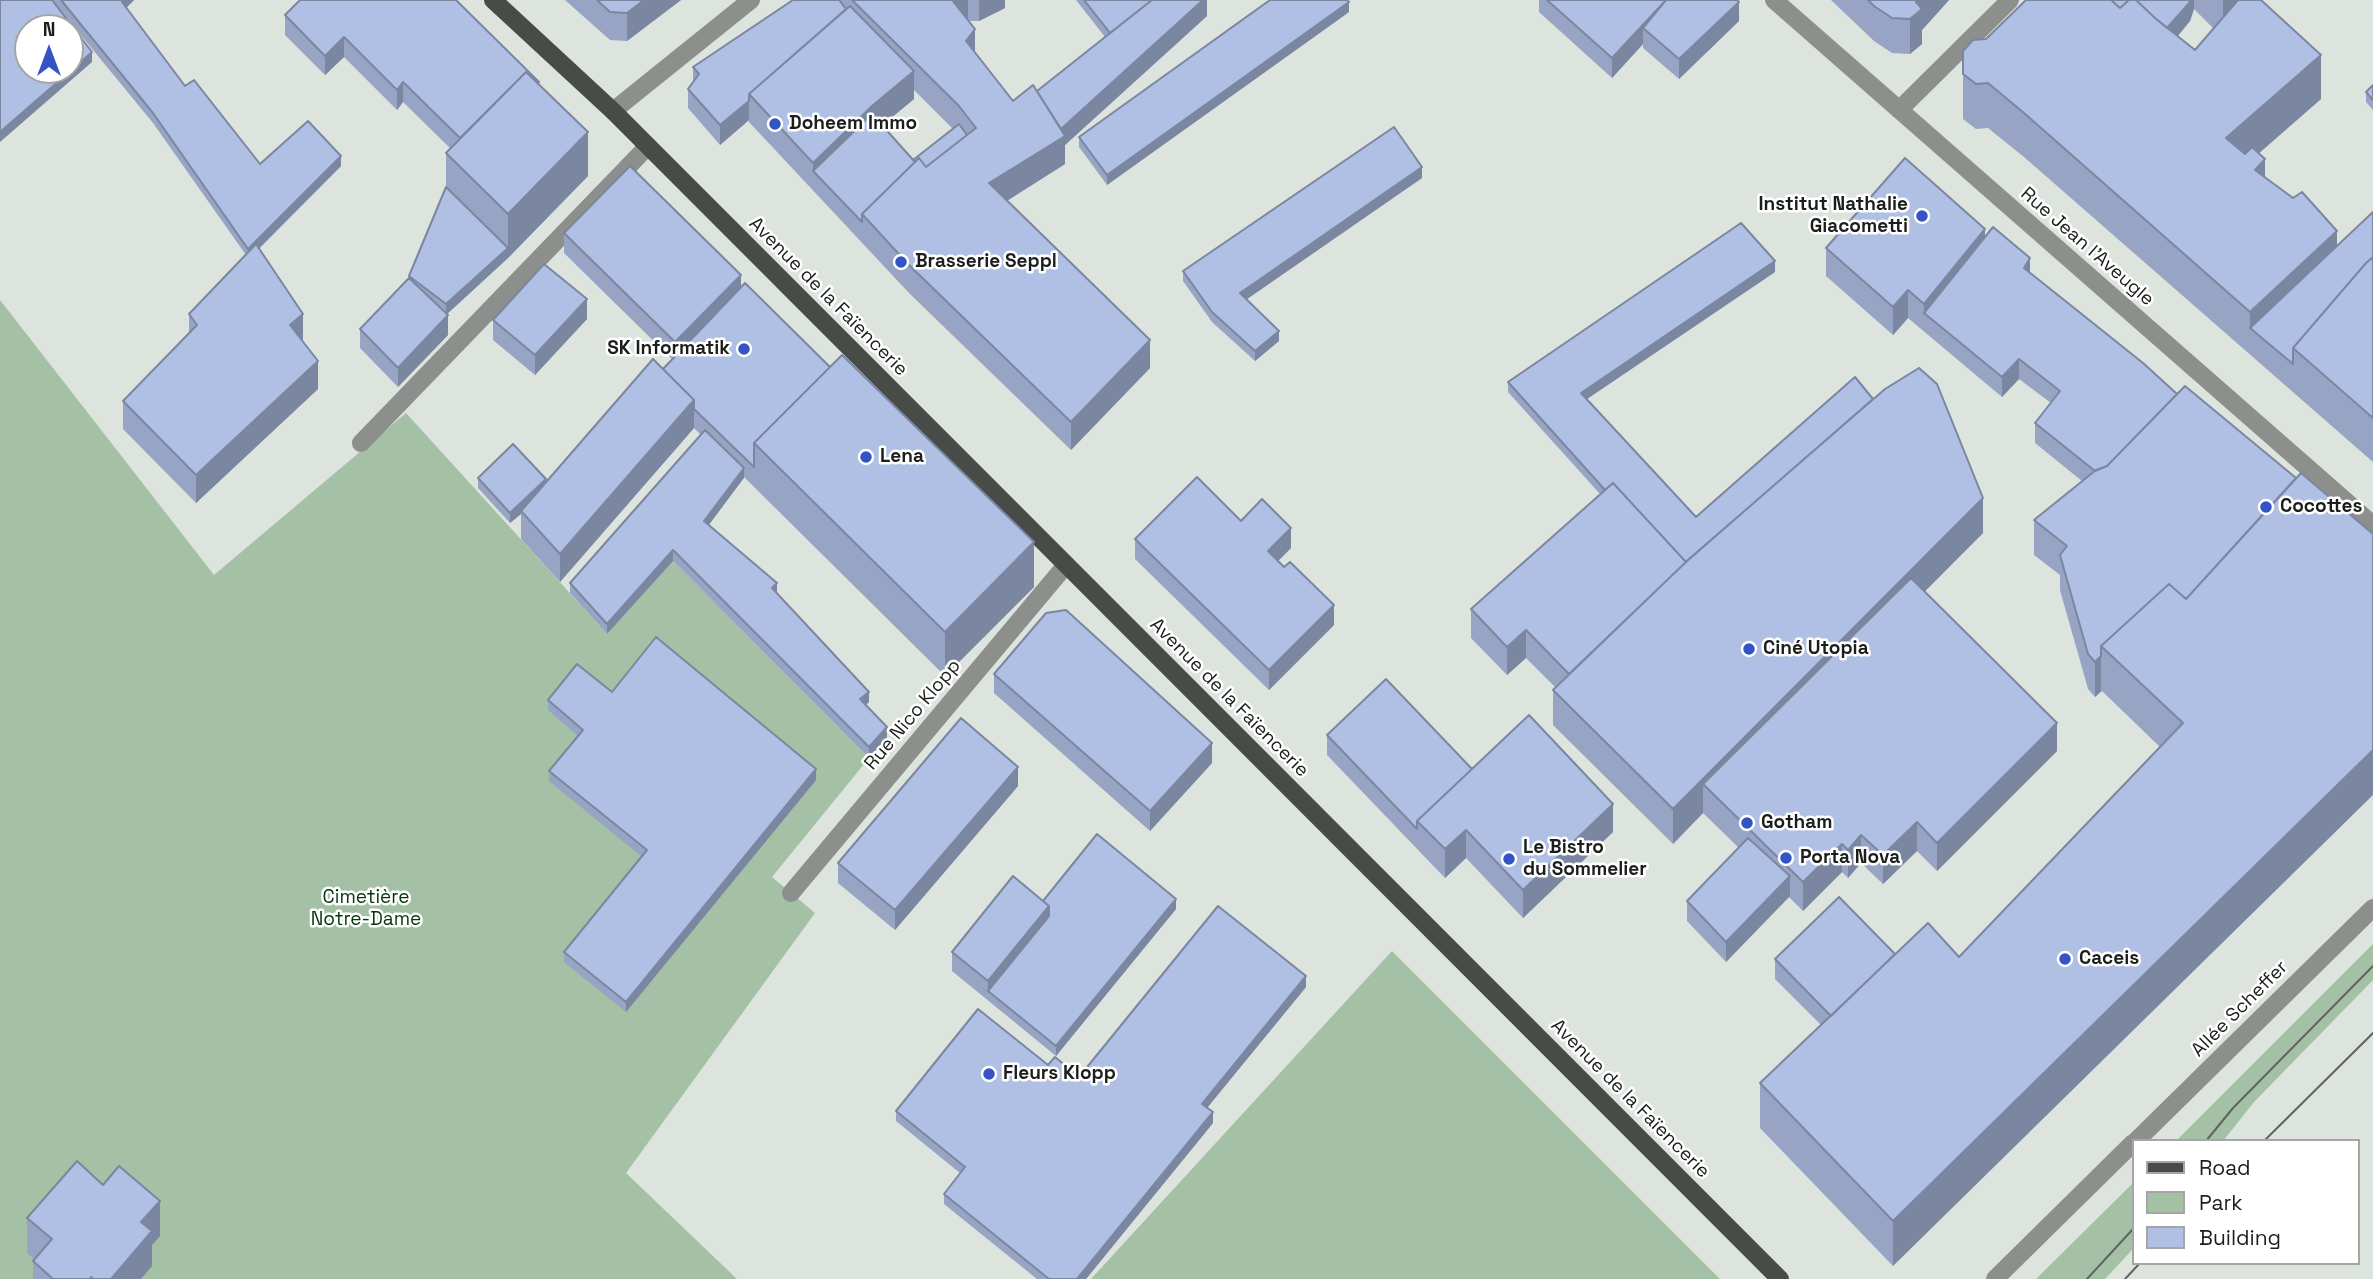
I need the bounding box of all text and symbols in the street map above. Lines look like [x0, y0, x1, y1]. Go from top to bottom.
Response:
north arrow [14, 14, 84, 84]
text: N [43, 17, 55, 42]
place label: Doheem Immo [789, 113, 917, 135]
marker: Doheem Immo [767, 116, 783, 132]
street label: Rue Jean l'Aveugle [2016, 183, 2158, 311]
place label: Institut Nathalie Giacometti [1758, 194, 1908, 238]
marker: Institut Nathalie Giacometti [1914, 208, 1930, 224]
street label: Avenue de la Faïencerie [744, 213, 912, 381]
place label: Brasserie Seppl [915, 251, 1057, 273]
marker: Brasserie Seppl [893, 254, 909, 270]
place label: SK Informatik [607, 338, 730, 360]
marker: SK Informatik [736, 341, 752, 357]
place label: Lena [880, 446, 924, 468]
marker: Lena [858, 449, 874, 465]
place label: Cocottes [2280, 496, 2362, 518]
marker: Cocottes [2258, 499, 2274, 515]
street label: Avenue de la Faïencerie [1145, 614, 1313, 782]
place label: Ciné Utopia [1763, 638, 1869, 660]
marker: Ciné Utopia [1741, 641, 1757, 657]
street label: Rue Nico Klopp [860, 655, 966, 775]
place label: Gotham [1761, 812, 1832, 834]
marker: Gotham [1739, 815, 1755, 831]
place label: Le Bistro du Sommelier [1523, 837, 1647, 881]
place label: Porta Nova [1800, 847, 1900, 869]
marker: Porta Nova [1778, 850, 1794, 866]
marker: Le Bistro du Sommelier [1501, 851, 1517, 867]
park label: Cimetière Notre-Dame [311, 887, 421, 931]
place label: Caceis [2079, 948, 2139, 970]
marker: Caceis [2057, 951, 2073, 967]
street label: Allée Scheffer [2187, 956, 2293, 1062]
street label: Avenue de la Faïencerie [1546, 1015, 1714, 1183]
place label: Fleurs Klopp [1003, 1063, 1116, 1085]
marker: Fleurs Klopp [981, 1066, 997, 1082]
legend [2132, 1139, 2359, 1265]
text: Road [2199, 1154, 2251, 1181]
text: Park [2199, 1189, 2243, 1216]
text: Building [2199, 1224, 2281, 1251]

